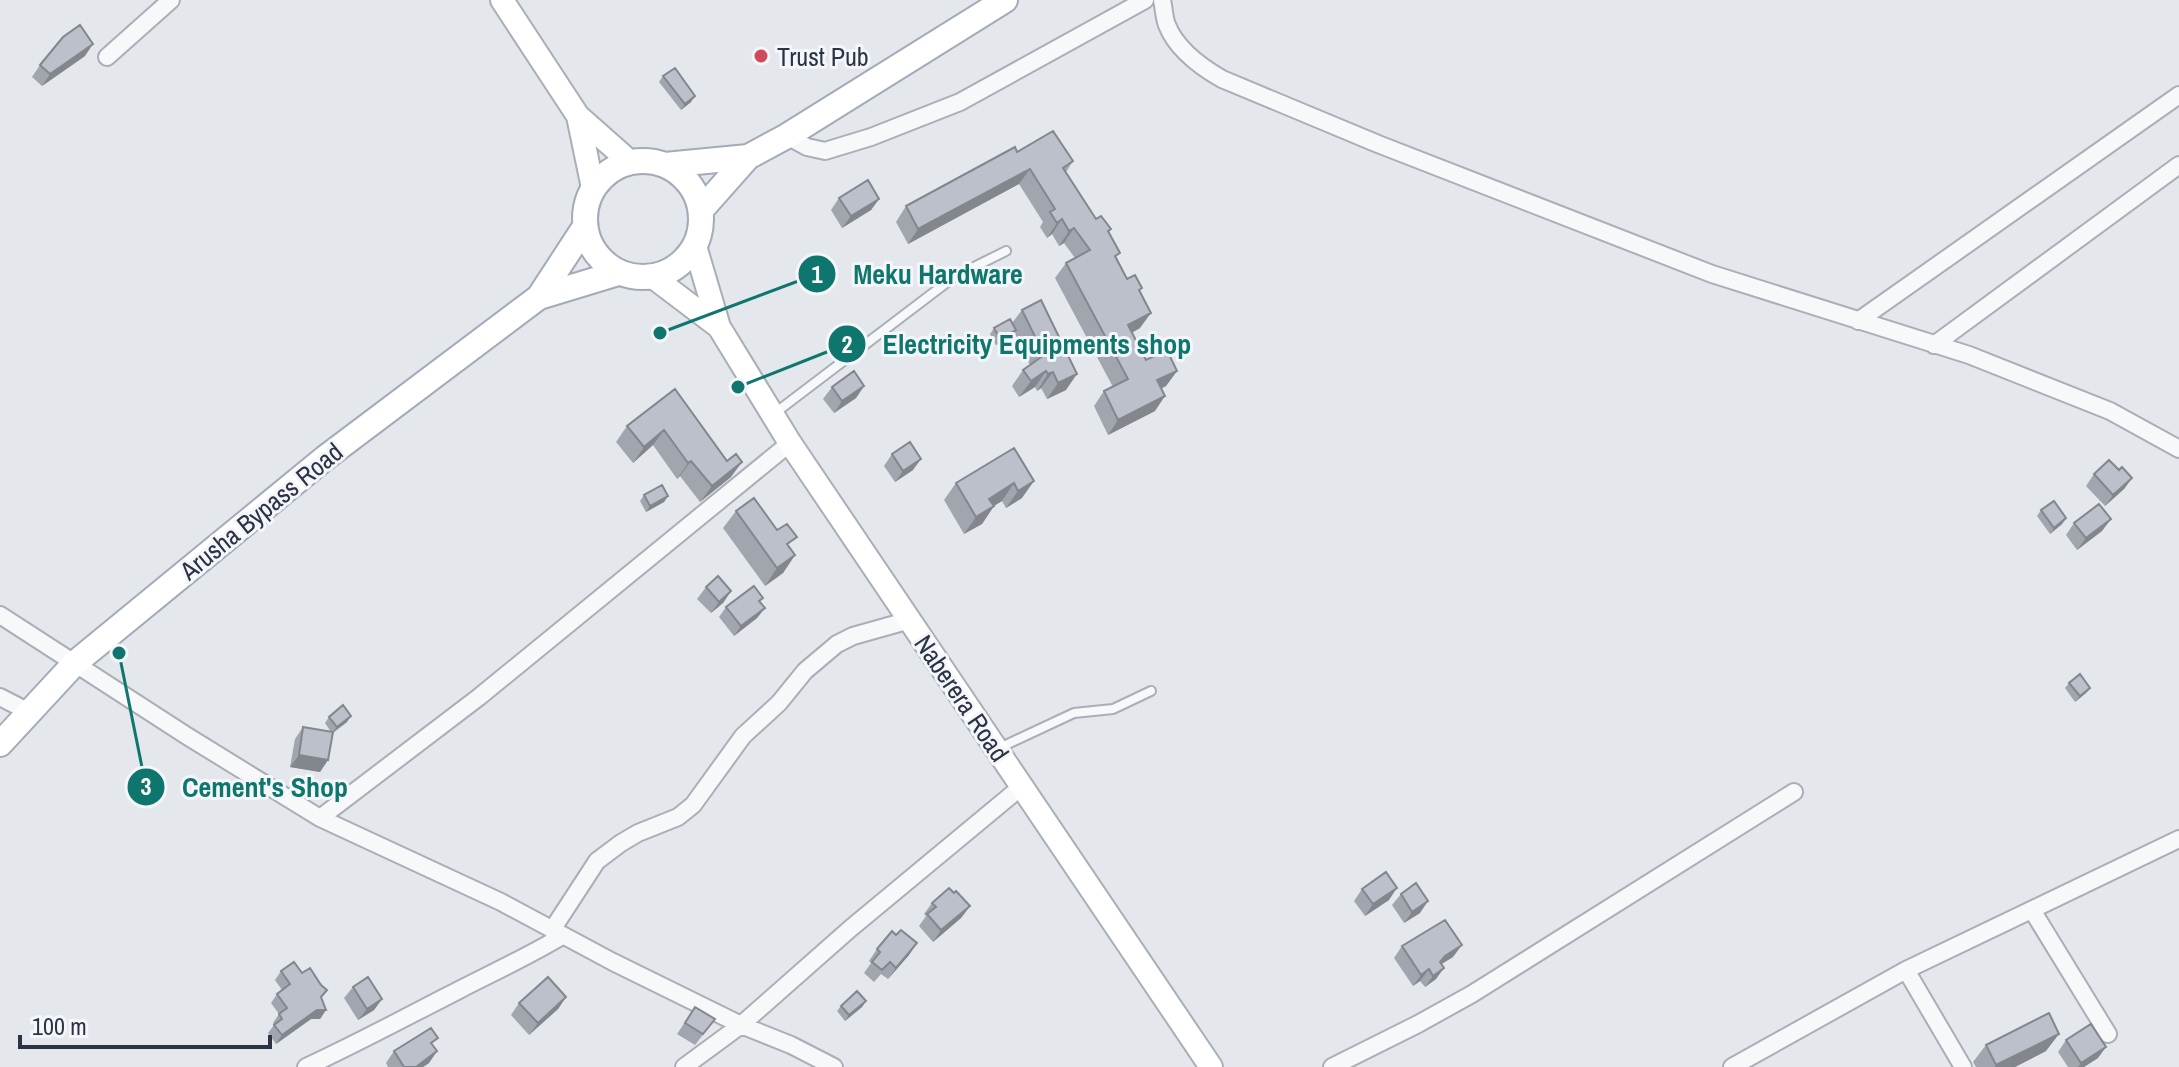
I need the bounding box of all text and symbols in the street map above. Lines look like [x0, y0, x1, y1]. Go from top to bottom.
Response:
place label: Trust Pub [777, 39, 869, 74]
marker: Trust Pub [752, 47, 770, 65]
callout: Meku Hardware [797, 248, 1039, 300]
text: Meku Hardware [853, 255, 1023, 293]
text: 1 [812, 258, 823, 290]
callout: Electricity Equipments shop [827, 318, 1208, 370]
text: Electricity Equipments shop [883, 325, 1191, 363]
text: 2 [842, 328, 853, 360]
street label: Arusha Bypass Road [171, 434, 350, 588]
street label: Naberera Road [907, 628, 1017, 768]
callout: Cement's Shop [126, 761, 364, 813]
text: Cement's Shop [182, 768, 348, 806]
text: 3 [141, 770, 152, 802]
scale bar [20, 999, 270, 1049]
text: 100 m [32, 1010, 87, 1042]

